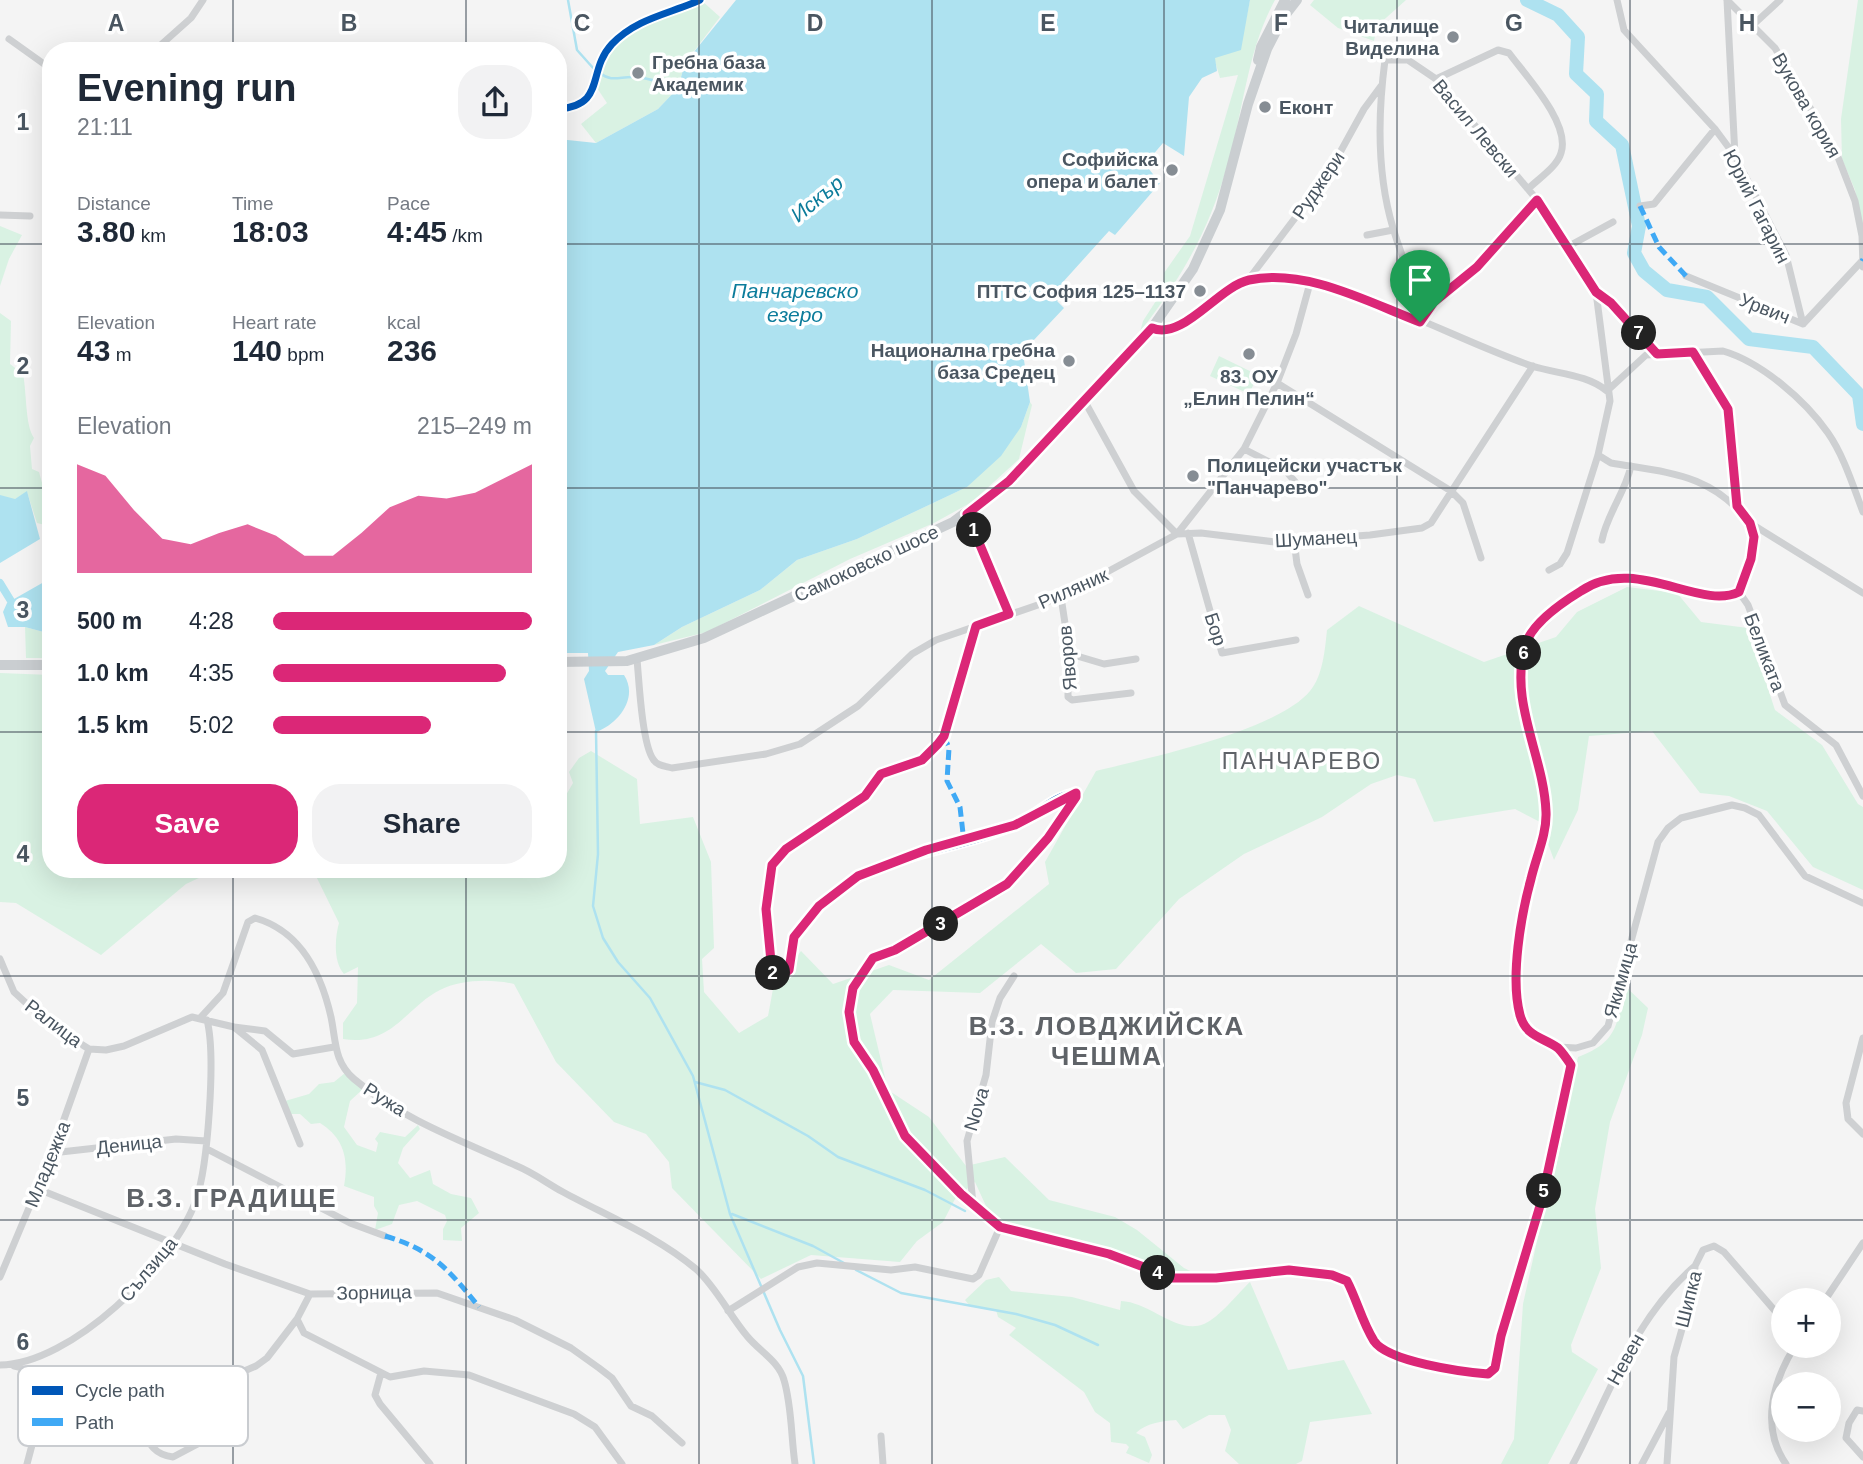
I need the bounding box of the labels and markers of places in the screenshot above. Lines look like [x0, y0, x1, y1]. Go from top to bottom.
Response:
place label: Читалище Виделина [1344, 16, 1439, 59]
marker: Читалище Виделина [1445, 29, 1461, 45]
place label: Гребна база Академик [652, 52, 766, 95]
marker: Гребна база Академик [630, 65, 646, 81]
place label: Еконт [1279, 97, 1333, 118]
marker: Еконт [1257, 99, 1273, 115]
place label: Софийска опера и балет [1026, 149, 1158, 192]
marker: Софийска опера и балет [1164, 162, 1180, 178]
pin [1390, 250, 1450, 322]
place label: ПТТС София 125–1137 [977, 281, 1186, 302]
marker: ПТТС София 125–1137 [1192, 283, 1208, 299]
pin: 7 [1622, 316, 1656, 350]
place label: Национална гребна база Средец [871, 340, 1055, 383]
marker: 83. ОУ „Елин Пелин“ [1241, 346, 1257, 362]
marker: Национална гребна база Средец [1061, 353, 1077, 369]
place label: 83. ОУ „Елин Пелин“ [1183, 366, 1315, 409]
place label: Полицейски участък "Панчарево" [1207, 455, 1402, 498]
marker: Полицейски участък "Панчарево" [1185, 468, 1201, 484]
pin: 1 [956, 512, 992, 548]
pin: 6 [1506, 636, 1542, 670]
pin: 3 [923, 906, 958, 942]
pin: 2 [756, 956, 790, 990]
pin: 5 [1526, 1174, 1562, 1208]
pin: 4 [1140, 1256, 1176, 1290]

